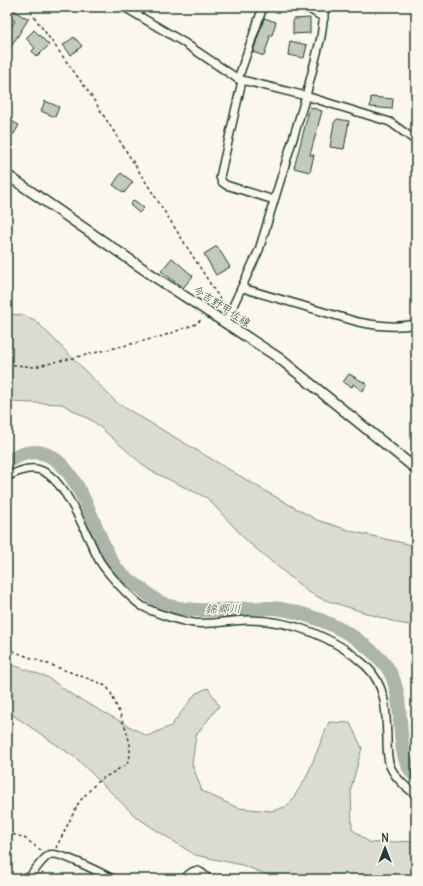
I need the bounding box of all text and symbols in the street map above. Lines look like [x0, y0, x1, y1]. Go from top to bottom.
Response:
street label: 今吉野甲佐線 [191, 282, 253, 330]
water label: 錦郷川 [205, 601, 241, 616]
north arrow [365, 828, 405, 868]
text: N [381, 831, 389, 845]

